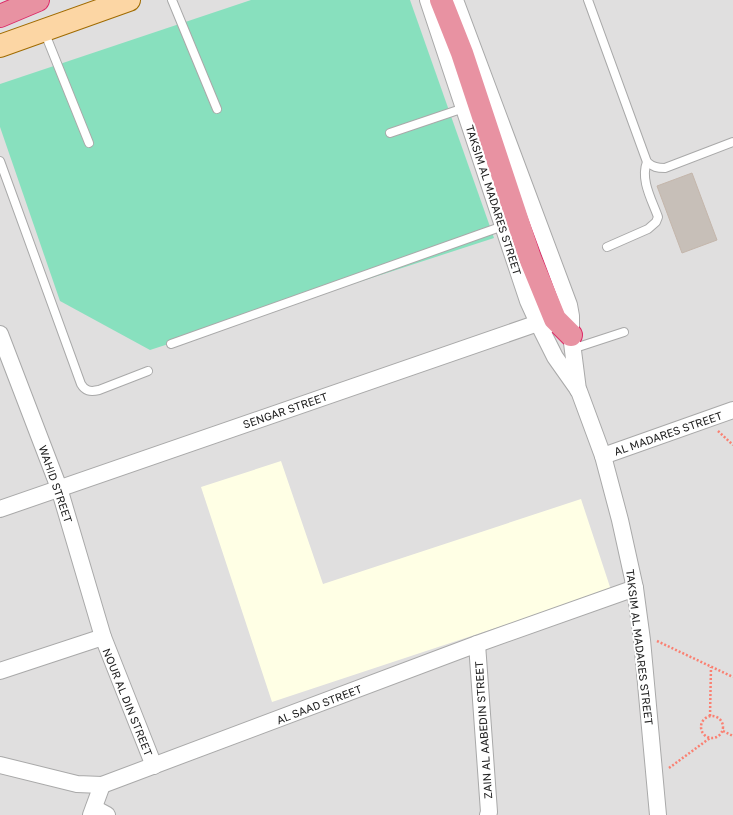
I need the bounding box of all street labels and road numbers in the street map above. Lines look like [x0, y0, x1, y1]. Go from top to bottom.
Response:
street label: TAKSIM AL MADARES STREET [464, 123, 524, 277]
street label: SENGAR STREET [241, 389, 329, 431]
street label: AL MADARES STREET [612, 408, 724, 458]
street label: WAHID STREET [37, 444, 75, 525]
street label: TAKSIM AL MADARES STREET [624, 568, 656, 726]
street label: NOUR AL DIN STREET [100, 646, 156, 758]
street label: ZAIN AL AABEDIN STREET [472, 661, 494, 799]
street label: AL SAAD STREET [275, 682, 364, 726]

